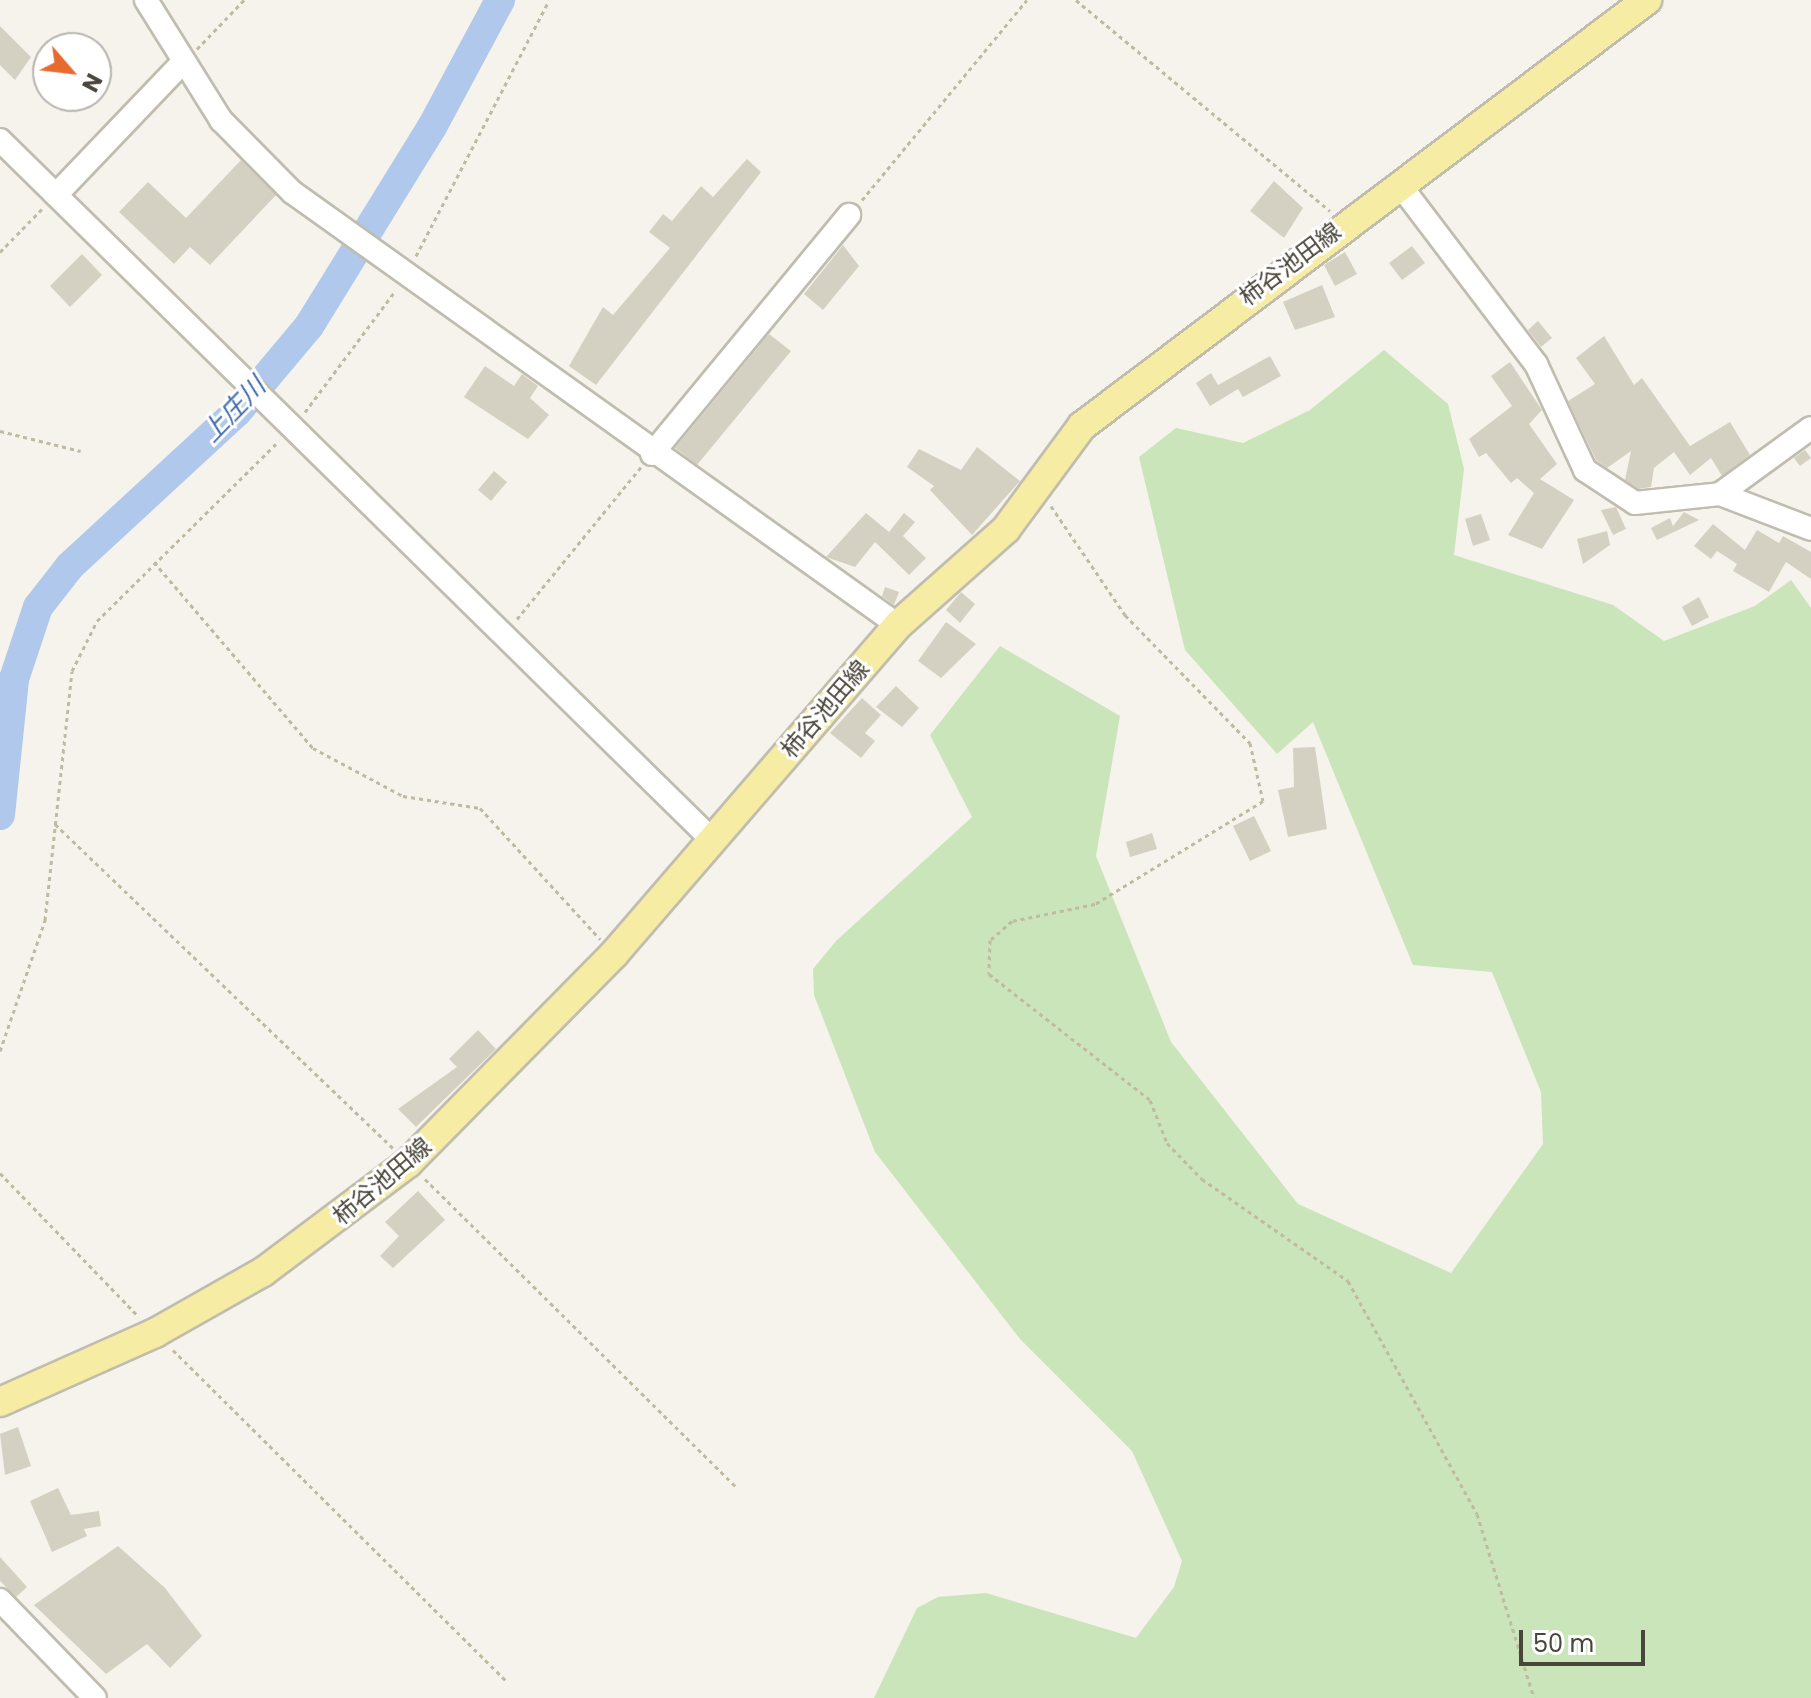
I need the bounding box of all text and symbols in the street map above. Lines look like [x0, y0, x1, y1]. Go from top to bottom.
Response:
north arrow [32, 32, 112, 112]
text: N [74, 68, 109, 97]
street label: 柿谷池田線 [1233, 216, 1347, 312]
water label: 上庄川 [196, 371, 272, 449]
street label: 柿谷池田線 [775, 654, 875, 764]
street label: 柿谷池田線 [327, 1131, 437, 1231]
scale bar [1523, 1614, 1649, 1664]
text: 50 m [1533, 1627, 1594, 1660]

